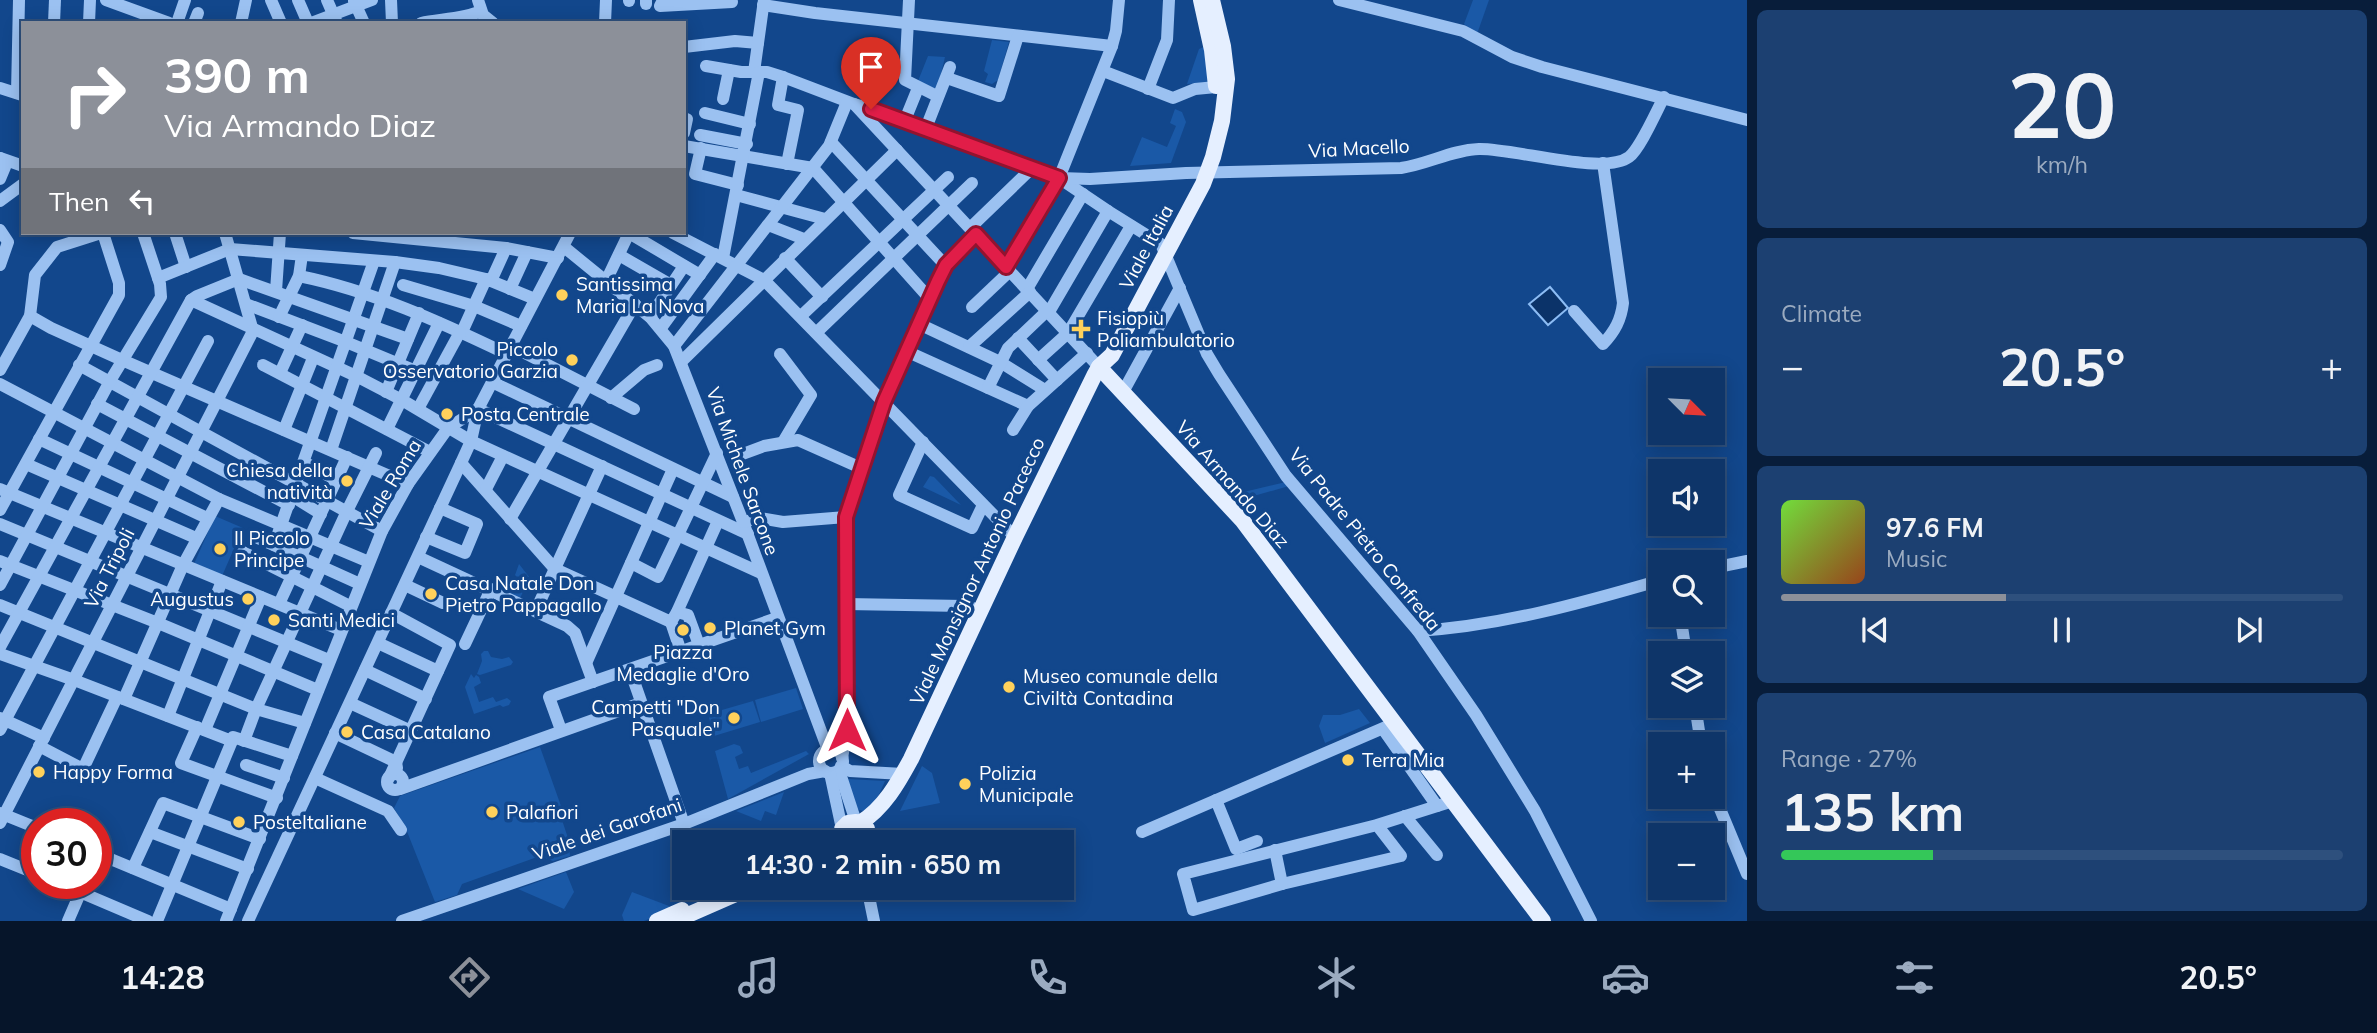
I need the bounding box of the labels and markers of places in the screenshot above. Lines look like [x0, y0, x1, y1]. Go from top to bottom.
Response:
pin [841, 37, 901, 109]
place label: Santissima Maria La Nova [576, 272, 704, 318]
marker: Santissima Maria La Nova [554, 287, 570, 303]
place label: Fisiopiù Poliambulatorio [1097, 306, 1235, 352]
marker: Fisiopiù Poliambulatorio [1071, 319, 1091, 339]
place label: Piccolo Osservatorio Garzia [383, 337, 558, 383]
marker: Piccolo Osservatorio Garzia [564, 352, 580, 368]
place label: Posta Centrale [461, 402, 590, 426]
marker: Posta Centrale [439, 406, 455, 422]
place label: Chiesa della natività [226, 458, 333, 504]
marker: Chiesa della natività [339, 473, 355, 489]
place label: Il Piccolo Principe [234, 526, 310, 572]
marker: Il Piccolo Principe [212, 541, 228, 557]
place label: Casa Natale Don Pietro Pappagallo [445, 571, 602, 617]
marker: Casa Natale Don Pietro Pappagallo [423, 586, 439, 602]
place label: Augustus [150, 587, 234, 611]
marker: Augustus [240, 591, 256, 607]
place label: Santi Medici [288, 608, 395, 632]
marker: Santi Medici [266, 612, 282, 628]
place label: Planet Gym [724, 616, 826, 640]
marker: Planet Gym [702, 620, 718, 636]
marker: Piazza Medaglie d'Oro [675, 622, 691, 638]
place label: Piazza Medaglie d'Oro [616, 640, 750, 686]
place label: Museo comunale della Civiltà Contadina [1023, 664, 1218, 710]
marker: Museo comunale della Civiltà Contadina [1001, 679, 1017, 695]
place label: Campetti "Don Pasquale" [591, 695, 720, 741]
marker: Campetti "Don Pasquale" [726, 710, 742, 726]
place label: Casa Catalano [361, 720, 491, 744]
marker: Casa Catalano [339, 724, 355, 740]
place label: Terra Mia [1362, 748, 1445, 772]
marker: Terra Mia [1340, 752, 1356, 768]
place label: Happy Forma [53, 760, 173, 784]
place label: Polizia Municipale [979, 761, 1074, 807]
marker: Happy Forma [31, 764, 47, 780]
marker: Polizia Municipale [957, 776, 973, 792]
place label: Palafiori [506, 800, 578, 824]
marker: Palafiori [484, 804, 500, 820]
place label: PosteItaliane [253, 810, 367, 834]
marker: PosteItaliane [231, 814, 247, 830]

